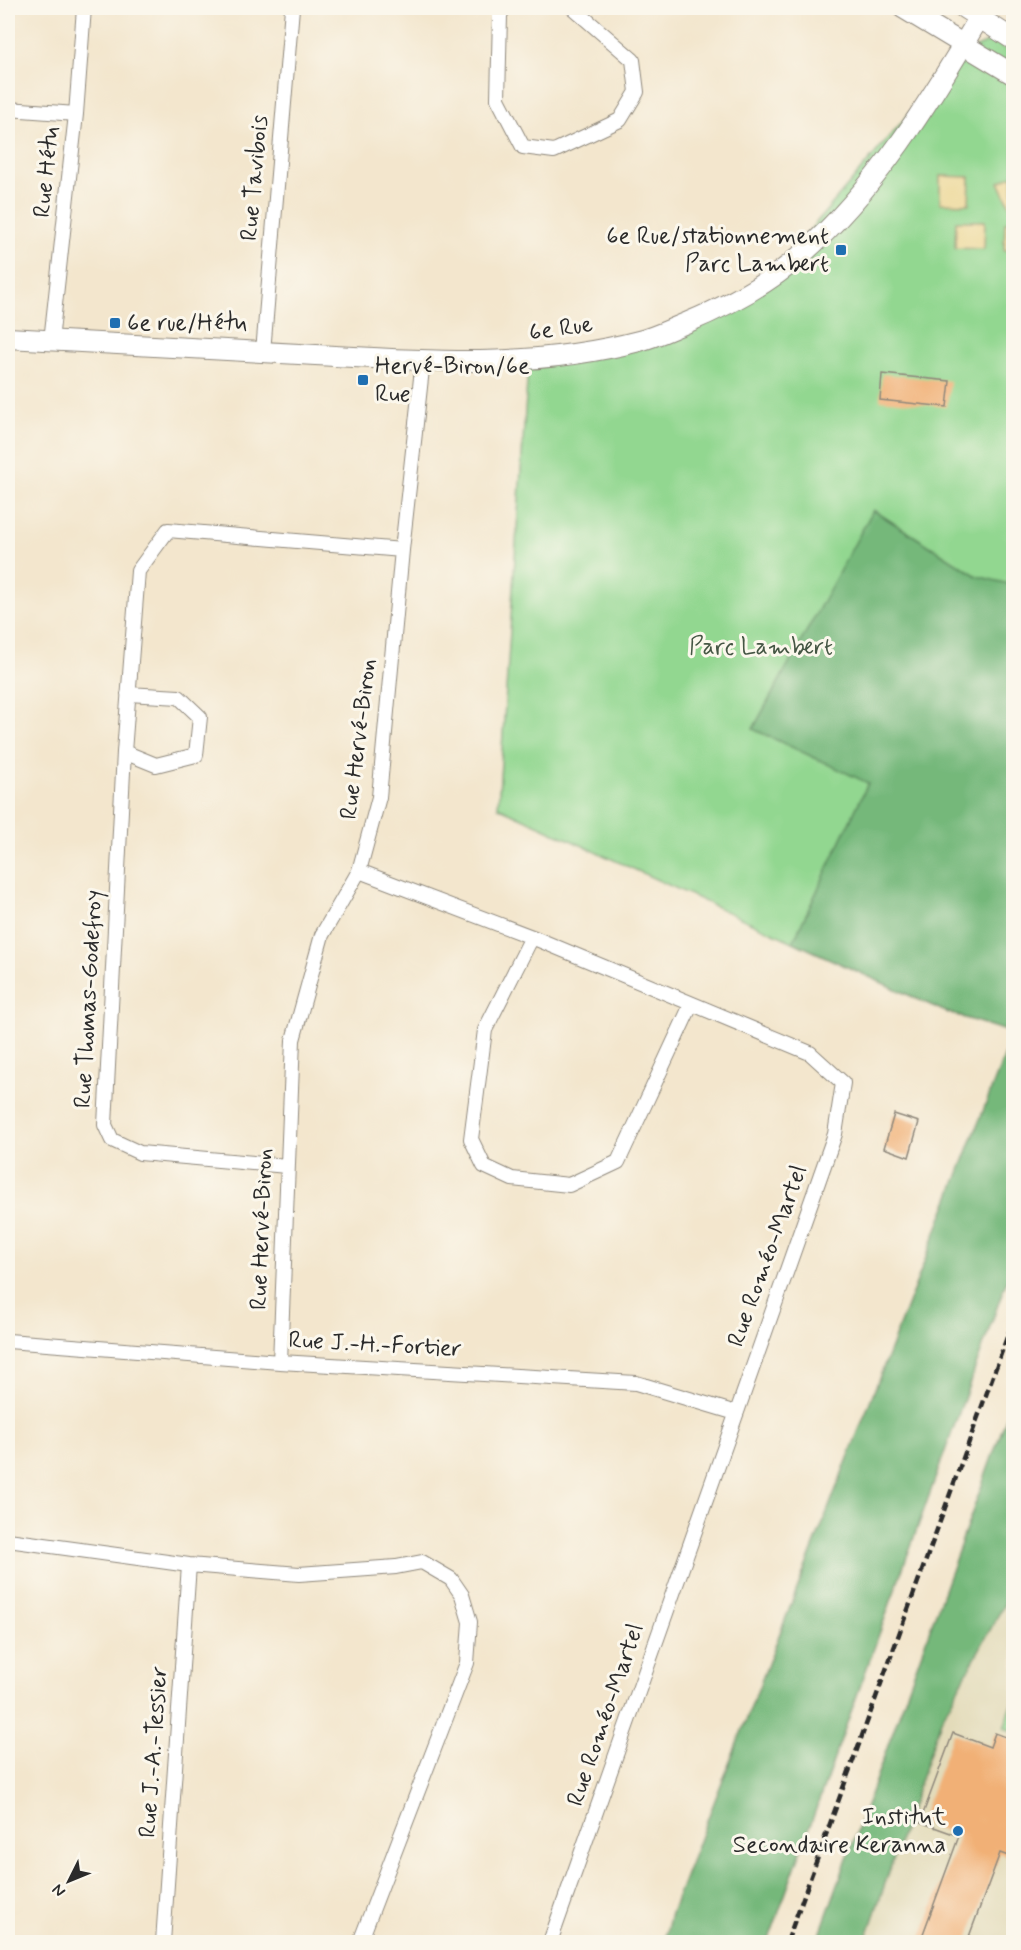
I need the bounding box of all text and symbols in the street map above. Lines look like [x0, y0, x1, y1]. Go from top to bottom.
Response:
street label: Rue Tavibois [234, 113, 276, 242]
street label: Rue Hétu [27, 125, 67, 219]
place label: 6e Rue/stationnement Parc Lambert [606, 221, 829, 280]
marker: 6e Rue/stationnement Parc Lambert [834, 243, 848, 257]
place label: 6e rue/Hétu [127, 308, 247, 339]
street label: 6e Rue [527, 309, 595, 349]
marker: 6e rue/Hétu [108, 316, 122, 330]
place label: Hervé-Biron/6e Rue [375, 351, 530, 410]
marker: Hervé-Biron/6e Rue [356, 373, 370, 387]
park label: Parc Lambert [689, 632, 833, 663]
street label: Rue Hervé-Biron [334, 657, 384, 821]
street label: Rue Thomas-Godefroy [68, 889, 110, 1109]
street label: Rue Hervé-Biron [244, 1148, 280, 1310]
street label: Rue Roméo-Martel [721, 1161, 815, 1351]
street label: Rue J.-H.-Fortier [288, 1325, 462, 1365]
street label: Rue Roméo-Martel [560, 1619, 652, 1811]
street label: Rue J.-A.-Tessier [133, 1665, 175, 1839]
place label: Institut Secondaire Keranna [733, 1802, 946, 1861]
marker: Institut Secondaire Keranna [951, 1824, 965, 1838]
north arrow [39, 1851, 99, 1911]
text: N [48, 1879, 70, 1901]

